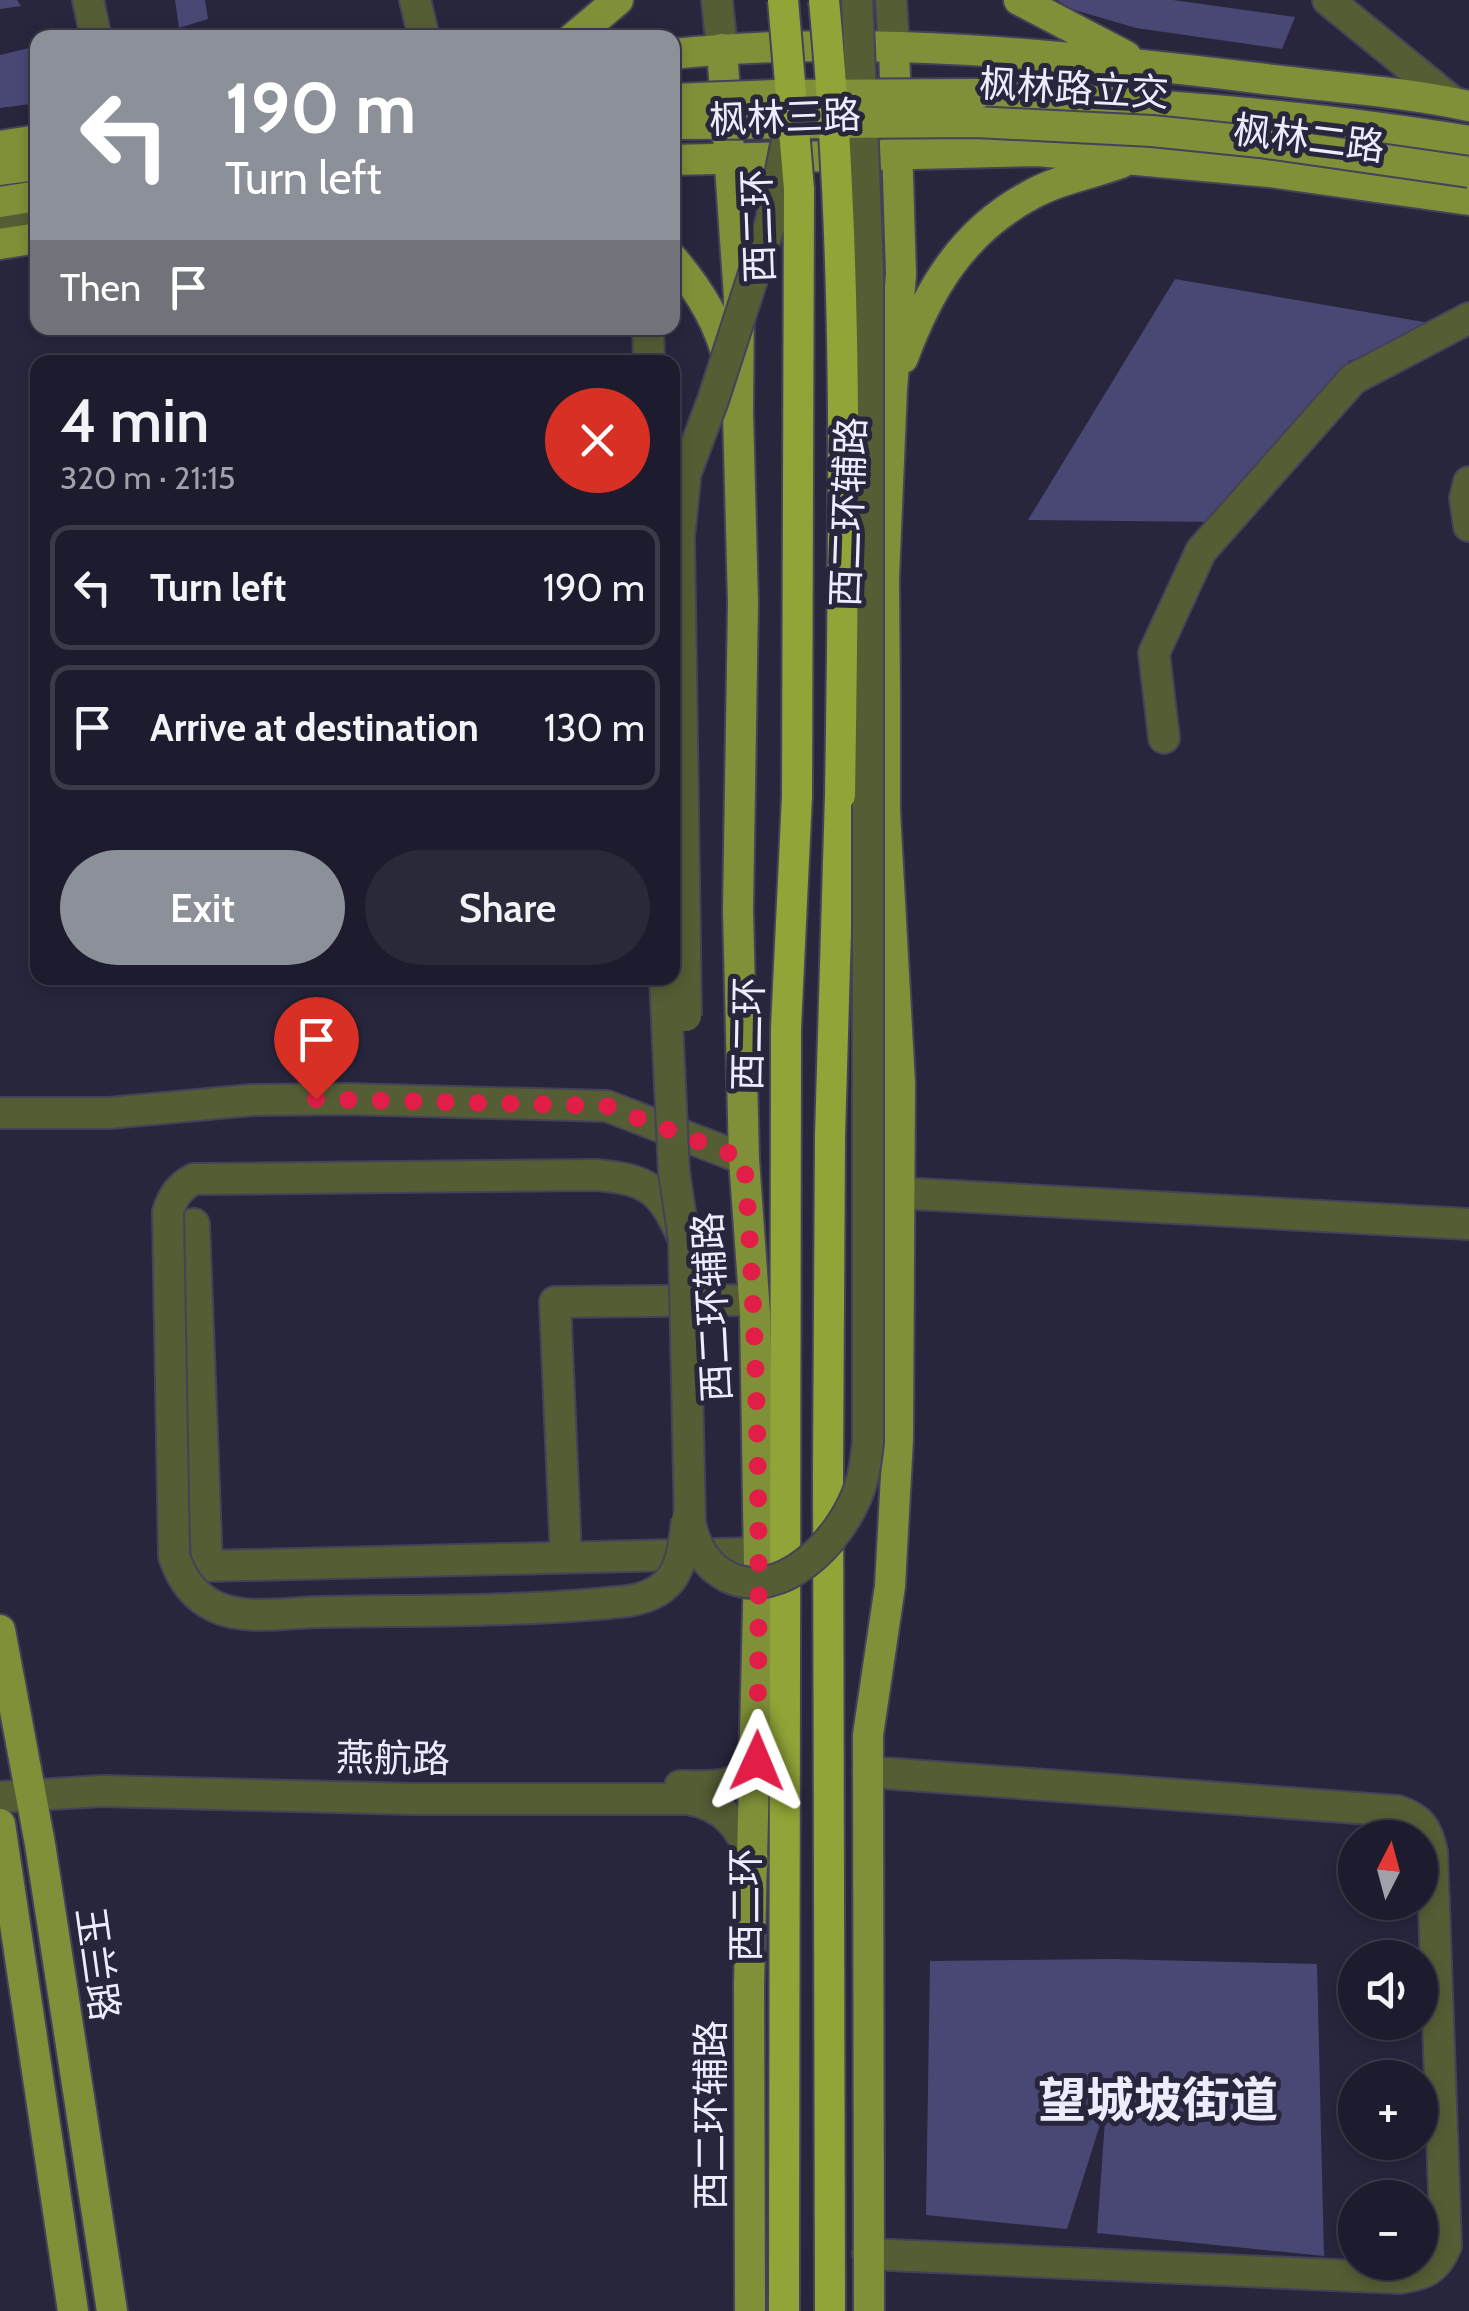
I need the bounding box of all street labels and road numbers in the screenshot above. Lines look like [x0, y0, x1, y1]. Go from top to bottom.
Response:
street label: 枫林路立交 [978, 60, 1170, 116]
street label: 枫林三路 [708, 91, 862, 143]
street label: 枫林二路 [1231, 105, 1387, 171]
street label: 西二环 [733, 168, 783, 284]
street label: 西二环辅路 [821, 416, 875, 608]
street label: 西二环 [724, 977, 772, 1091]
street label: 西二环辅路 [684, 1211, 740, 1403]
street label: 燕航路 [336, 1734, 450, 1782]
street label: 西二环 [722, 1848, 769, 1962]
street label: 玉兰路 [67, 1904, 129, 2024]
street label: 西二环辅路 [687, 2020, 734, 2210]

